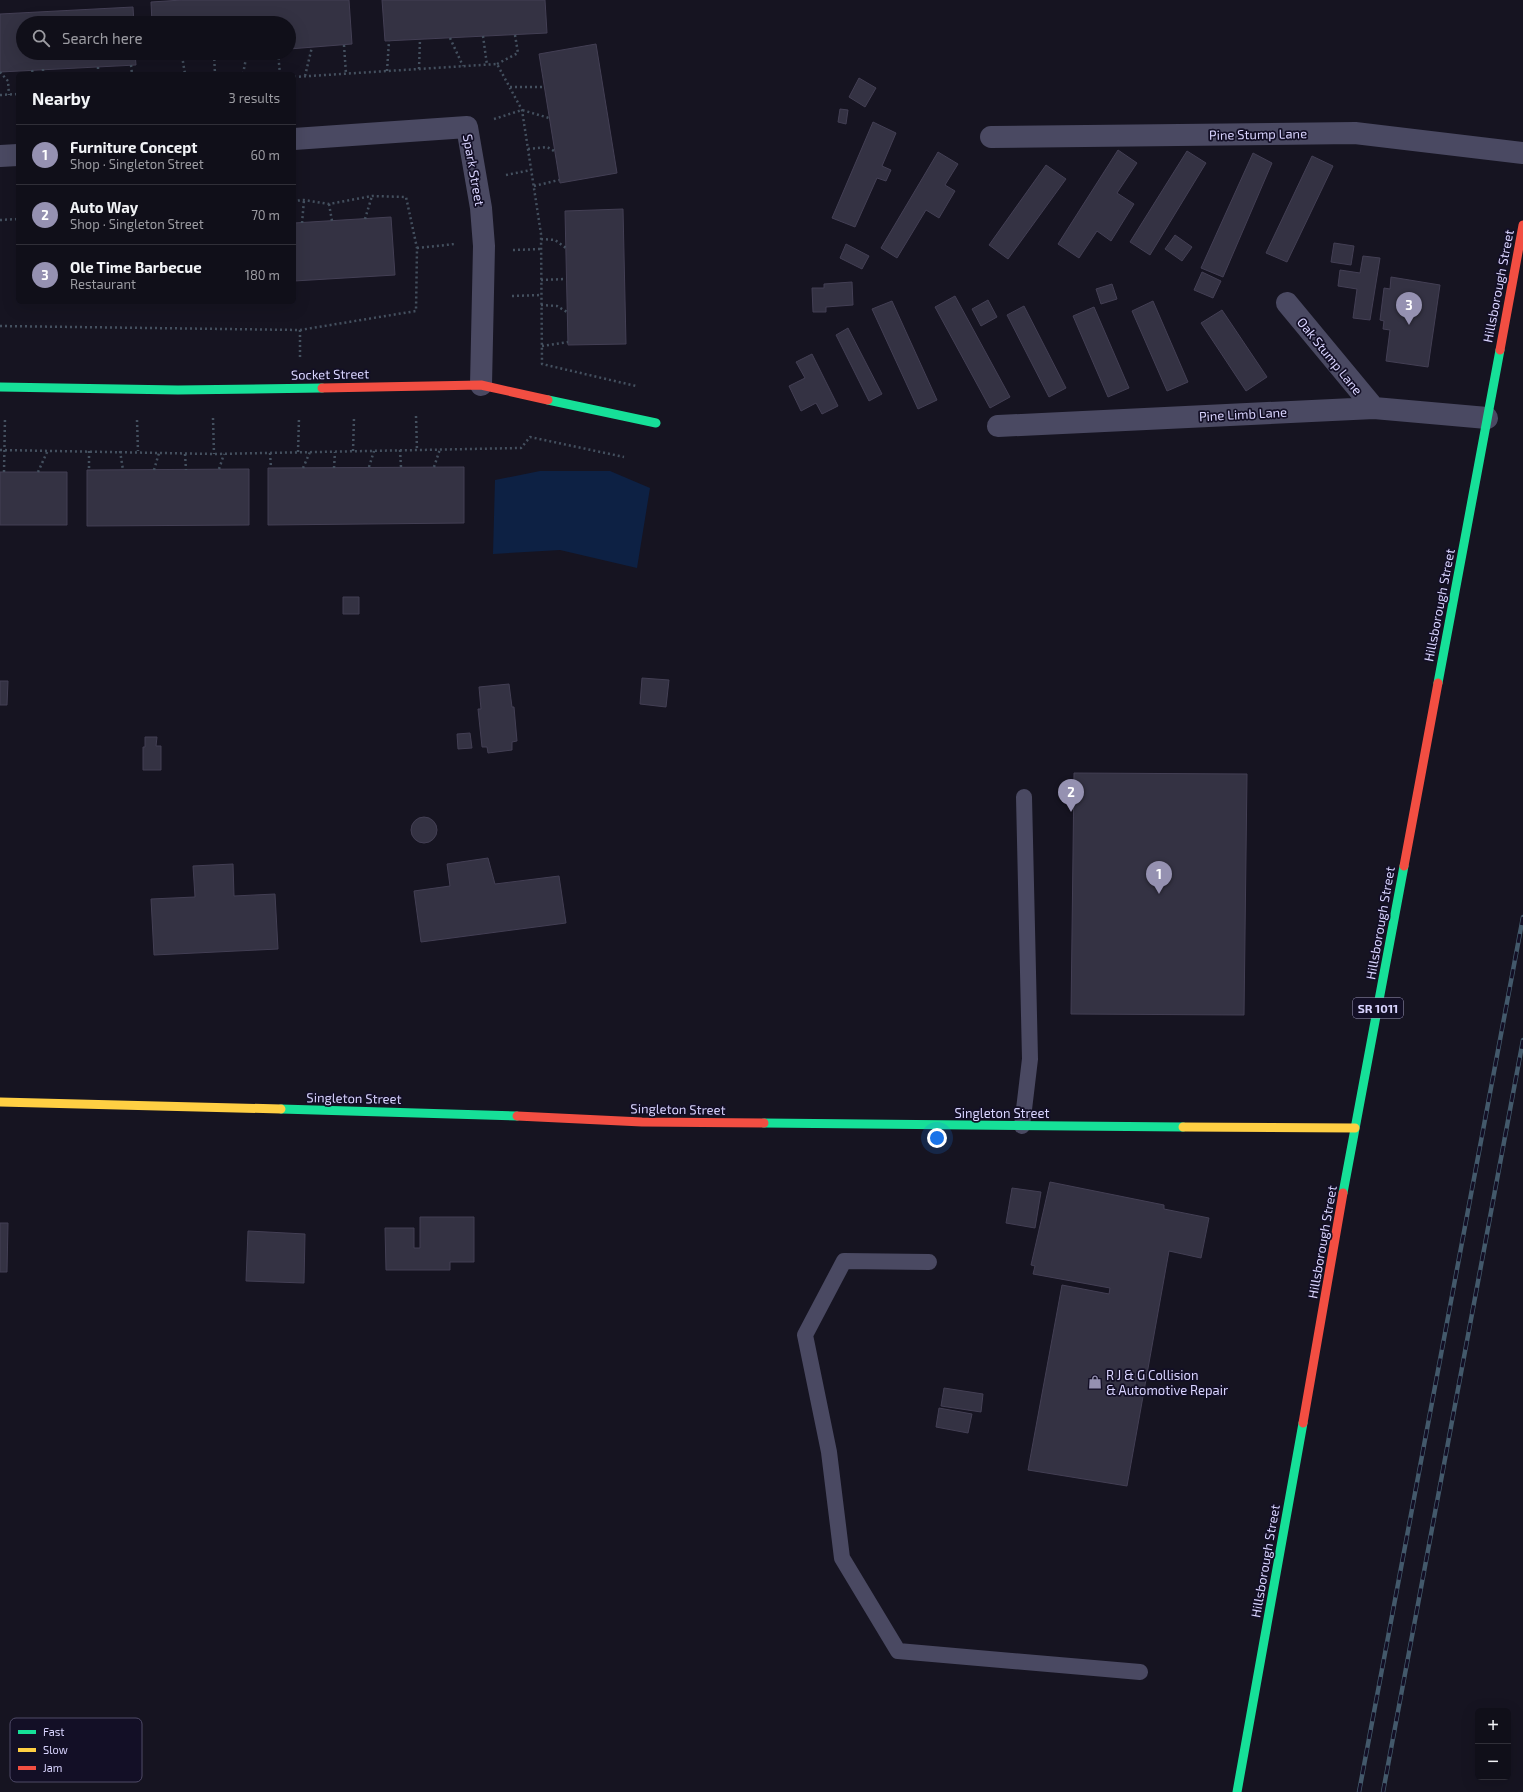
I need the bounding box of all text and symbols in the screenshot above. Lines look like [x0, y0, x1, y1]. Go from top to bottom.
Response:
search box [16, 16, 296, 60]
icon: search [30, 27, 52, 49]
text: Search here [62, 29, 143, 47]
text: Nearby [32, 88, 90, 108]
text: 3 results [229, 90, 280, 106]
street label: Pine Stump Lane [1209, 125, 1307, 143]
street label: Spark Street [460, 133, 488, 207]
text: Furniture Concept [70, 138, 197, 156]
text: 1 [42, 147, 48, 163]
text: 60 m [250, 147, 280, 163]
text: Shop · Singleton Street [70, 156, 204, 172]
text: Auto Way [70, 198, 138, 216]
text: 2 [41, 207, 49, 223]
text: 70 m [251, 207, 280, 223]
text: Shop · Singleton Street [70, 216, 204, 232]
street label: Hillsborough Street [1479, 228, 1517, 344]
text: Ole Time Barbecue [70, 258, 202, 276]
text: 3 [41, 267, 49, 283]
text: 180 m [245, 267, 280, 283]
text: Restaurant [70, 276, 136, 292]
pin: 3 [1396, 292, 1422, 325]
street label: Oak Stump Lane [1294, 314, 1366, 398]
street label: Socket Street [291, 365, 369, 383]
street label: Pine Limb Lane [1198, 404, 1288, 424]
street label: Hillsborough Street [1420, 547, 1458, 663]
pin: 2 [1058, 779, 1084, 812]
pin: 1 [1146, 861, 1172, 894]
street label: Hillsborough Street [1362, 865, 1398, 981]
road number: SR 1011 [1353, 998, 1403, 1018]
street label: Singleton Street [306, 1089, 402, 1107]
street label: Singleton Street [630, 1100, 726, 1118]
street label: Singleton Street [954, 1105, 1050, 1121]
your location [927, 1128, 947, 1148]
street label: Hillsborough Street [1304, 1184, 1340, 1300]
place label: R J & G Collision & Automotive Repair [1106, 1367, 1228, 1398]
shop icon: R J & G Collision & Automotive Repair [1087, 1374, 1103, 1390]
street label: Hillsborough Street [1247, 1503, 1283, 1619]
map controls [1475, 1708, 1511, 1780]
button: + [1475, 1708, 1511, 1744]
legend [10, 1718, 142, 1782]
text: Fast [43, 1725, 65, 1738]
text: Slow [43, 1743, 68, 1756]
button: − [1475, 1744, 1511, 1780]
text: Jam [43, 1761, 62, 1774]

